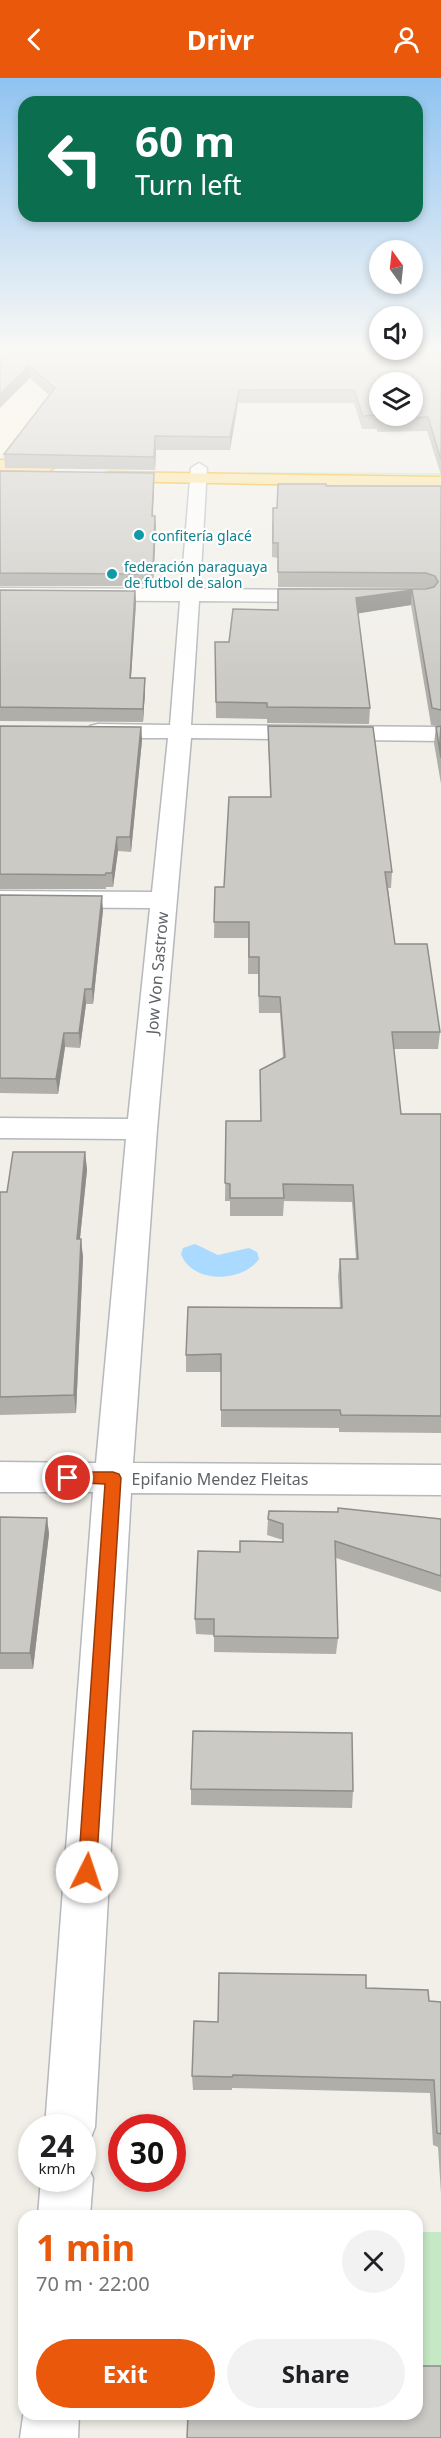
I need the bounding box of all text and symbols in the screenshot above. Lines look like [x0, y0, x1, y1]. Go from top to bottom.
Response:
text: Drivr [187, 21, 254, 58]
icon: back [18, 23, 51, 56]
icon: person [390, 23, 423, 56]
text: 60 m [135, 112, 235, 169]
icon: left [36, 120, 114, 198]
text: Turn left [135, 166, 241, 203]
north arrow [369, 240, 423, 294]
map controls [369, 240, 423, 426]
button: sound [369, 306, 423, 360]
button: layers [369, 372, 423, 426]
place label: confitería glacé [151, 526, 252, 545]
marker: confitería glacé [132, 528, 146, 542]
place label: federación paraguaya de futbol de salon [124, 557, 268, 592]
marker: federación paraguaya de futbol de salon [105, 567, 119, 581]
street label: Jow Von Sastrow [141, 910, 173, 1037]
pin [42, 1452, 93, 1503]
icon: arrive [51, 1461, 84, 1494]
street label: Epifanio Mendez Fleitas [131, 1468, 309, 1490]
position arrow [55, 1840, 119, 1904]
speed limit sign: 30 [108, 2114, 186, 2192]
text: 24 [40, 2125, 74, 2166]
text: km/h [39, 2158, 75, 2178]
text: 1 min [36, 2223, 135, 2272]
button: close [342, 2230, 405, 2293]
text: 70 m · 22:00 [36, 2270, 150, 2297]
button: Exit [36, 2339, 215, 2408]
button: Share [227, 2339, 405, 2408]

